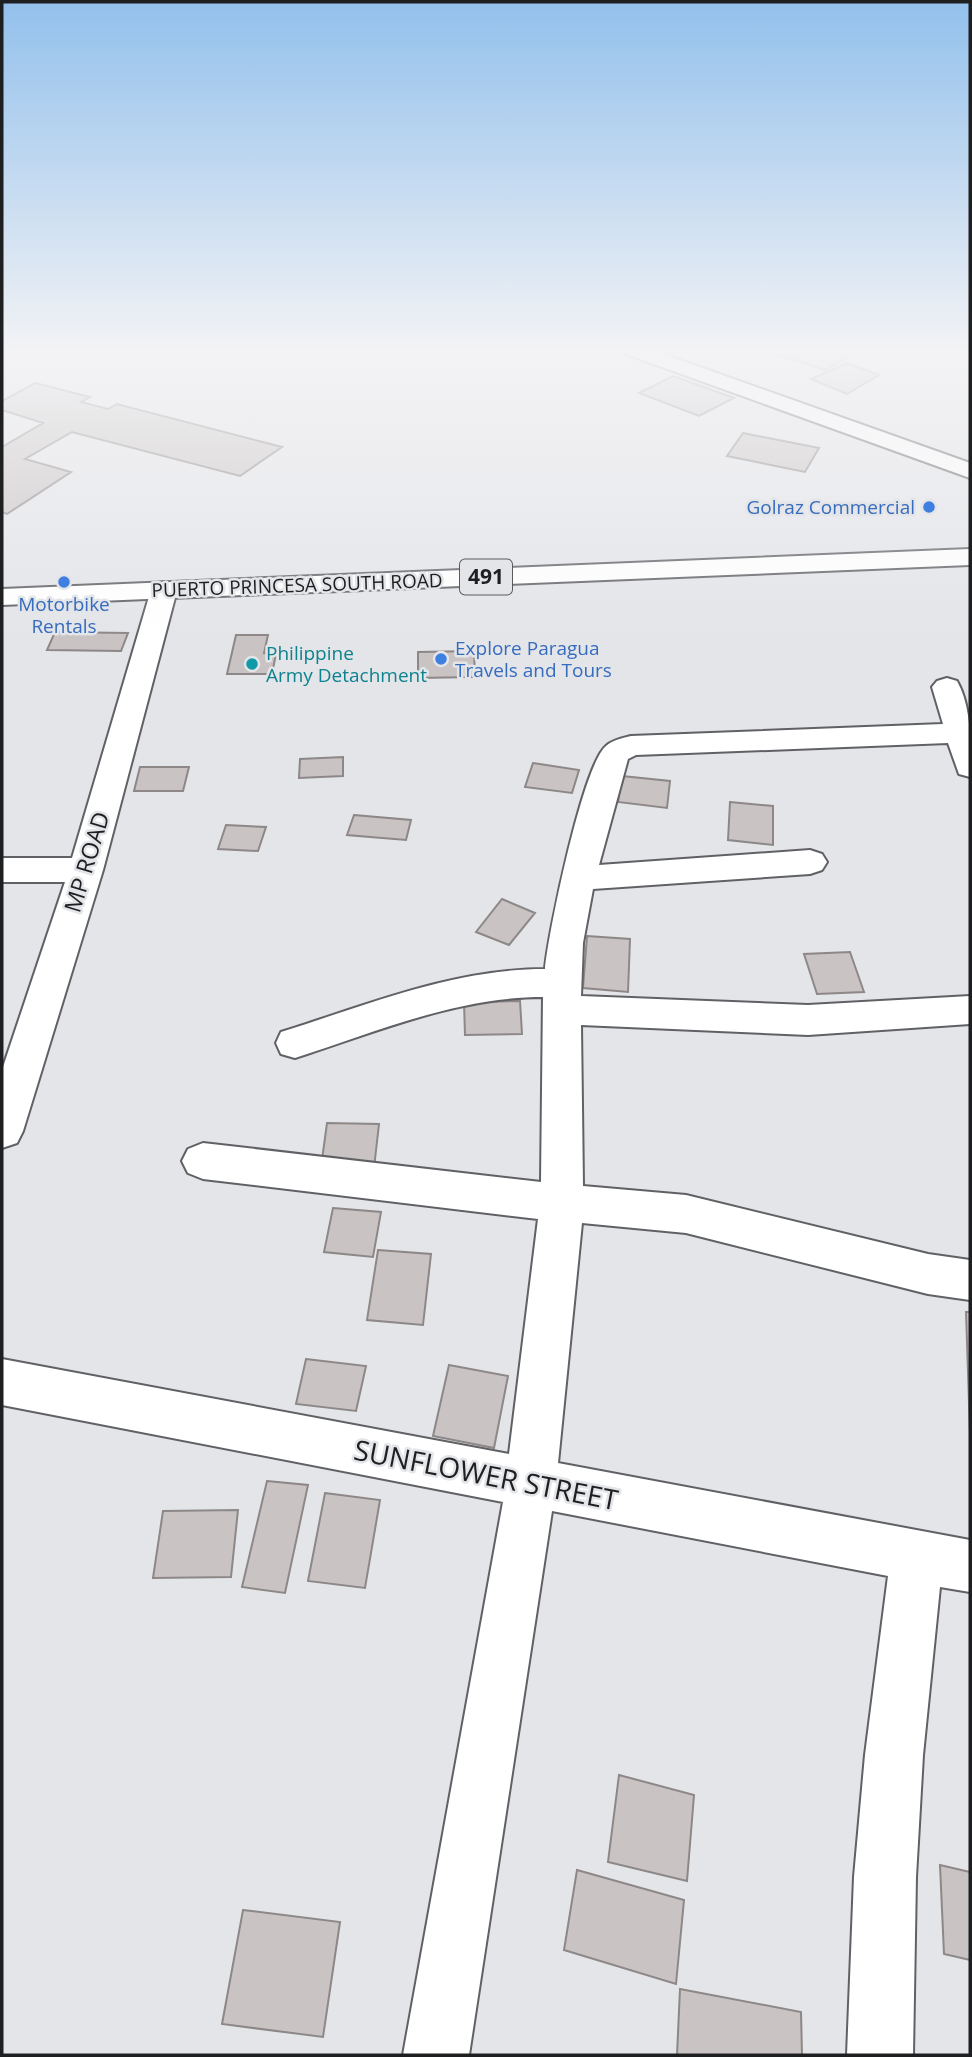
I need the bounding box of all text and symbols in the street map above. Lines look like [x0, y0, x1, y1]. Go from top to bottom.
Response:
place label: Golraz Commercial [747, 494, 915, 520]
marker: Golraz Commercial [921, 499, 937, 515]
road number: 491 [460, 560, 512, 594]
street label: PUERTO PRINCESA SOUTH ROAD [151, 567, 443, 603]
marker: Motorbike Rentals [56, 574, 72, 590]
place label: Motorbike Rentals [18, 591, 110, 639]
place label: Explore Paragua Travels and Tours [455, 635, 612, 683]
place label: Philippine Army Detachment [266, 640, 427, 688]
marker: Explore Paragua Travels and Tours [433, 651, 449, 667]
marker: Philippine Army Detachment [244, 656, 260, 672]
street label: MP ROAD [56, 807, 117, 916]
street label: SUNFLOWER STREET [351, 1430, 622, 1518]

